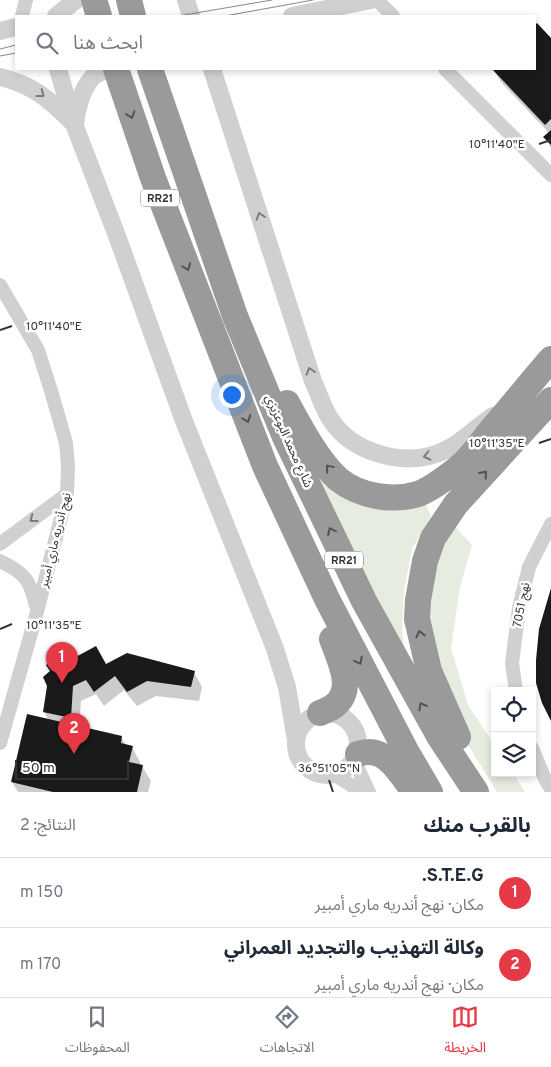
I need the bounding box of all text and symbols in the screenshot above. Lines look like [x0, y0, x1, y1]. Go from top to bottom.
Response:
search box [15, 15, 536, 70]
icon: search [33, 29, 61, 57]
text: ابحث هنا [73, 32, 143, 56]
one-way arrow [35, 88, 45, 97]
one-way arrow [126, 110, 136, 119]
text: 10°11'40"E [469, 137, 525, 153]
road number: RR21 [141, 190, 179, 207]
one-way arrow [256, 212, 266, 221]
one-way arrow [182, 263, 192, 271]
text: 10°11'40"E [26, 319, 82, 335]
one-way arrow [306, 367, 316, 375]
your location [219, 382, 245, 408]
street label: شارع محمد البوعزيزي [260, 393, 316, 491]
one-way arrow [240, 414, 251, 423]
text: 10°11'35"E [469, 436, 525, 452]
one-way arrow [423, 450, 432, 461]
one-way arrow [327, 465, 335, 474]
one-way arrow [478, 471, 487, 480]
street label: نهج أندريه ماري أمبير [36, 491, 76, 591]
one-way arrow [30, 513, 39, 522]
one-way arrow [326, 527, 337, 536]
road number: RR21 [325, 552, 363, 568]
street label: نهج 7051 [510, 581, 534, 629]
text: 10°11'35"E [26, 618, 82, 634]
one-way arrow [415, 629, 426, 638]
pin: 1 [46, 642, 78, 683]
one-way arrow [353, 656, 363, 665]
map controls [491, 687, 536, 777]
button: locate [491, 687, 536, 732]
one-way arrow [419, 702, 429, 711]
pin: 2 [58, 713, 90, 754]
button: layers [491, 732, 536, 777]
scale bar [15, 757, 129, 780]
text: 50 m [22, 760, 55, 777]
text: 36°51'05"N [298, 761, 360, 777]
text: بالقرب منك [423, 813, 531, 840]
text: النتائج: 2 [20, 816, 76, 836]
text: S.T.E.G. [422, 864, 484, 888]
text: 150 m [20, 883, 63, 903]
text: 1 [512, 883, 518, 903]
text: مكان · نهج أندريه ماري أمبير [315, 896, 484, 916]
text: وكالة التهذيب والتجديد العمراني [224, 937, 484, 961]
text: 170 m [20, 955, 61, 975]
text: 2 [510, 955, 520, 975]
text: مكان · نهج أندريه ماري أمبير [315, 976, 484, 996]
tab: المحفوظات [65, 1003, 130, 1062]
tab: الاتجاهات [260, 1003, 314, 1062]
tab: الخريطة [444, 1003, 486, 1062]

